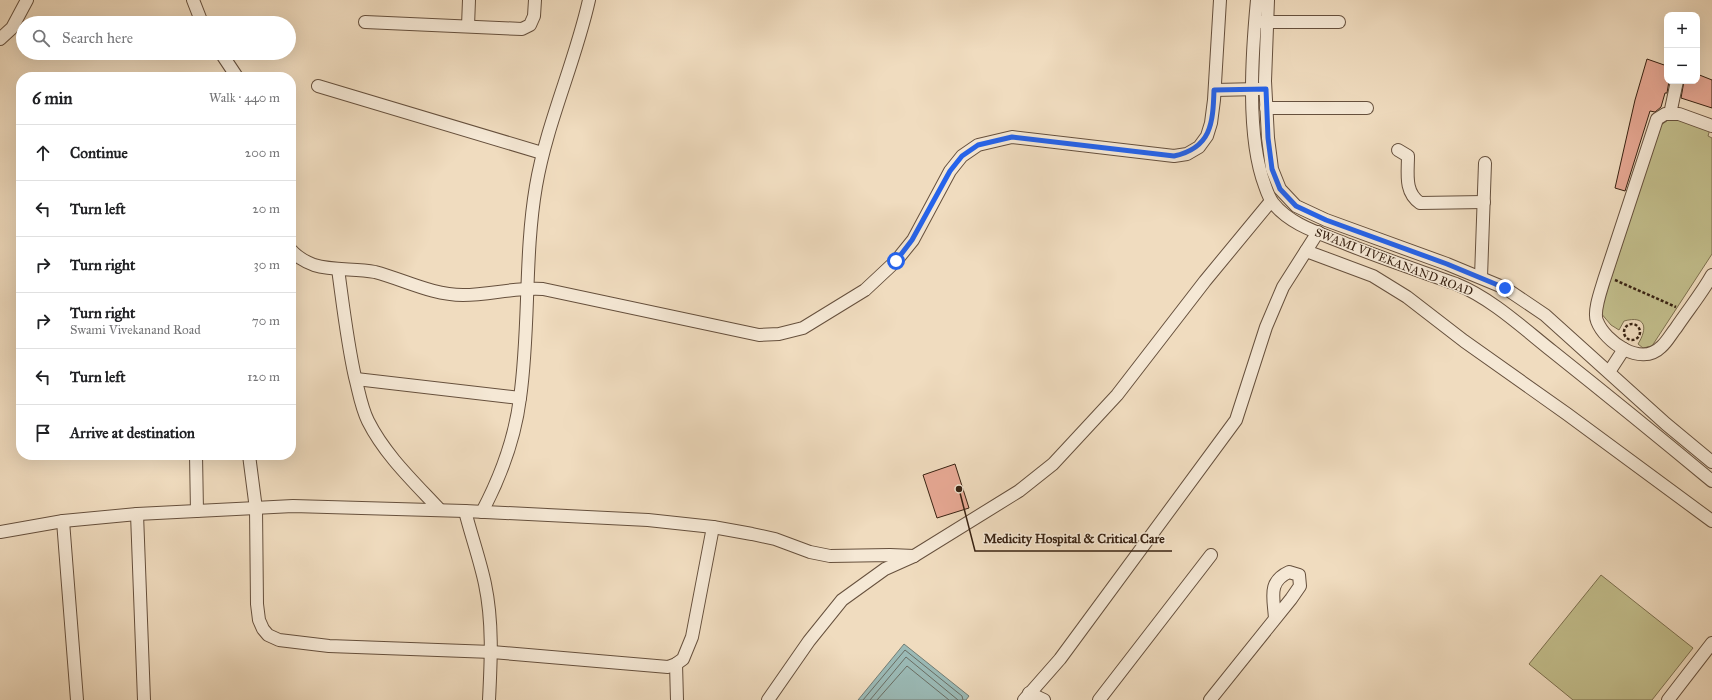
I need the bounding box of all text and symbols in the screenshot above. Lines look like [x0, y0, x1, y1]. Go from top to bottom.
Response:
map controls [1664, 12, 1700, 84]
button: + [1664, 12, 1700, 48]
search box [16, 16, 296, 60]
icon: search [30, 27, 52, 49]
text: Search here [62, 29, 133, 47]
button: − [1664, 48, 1700, 84]
text: 6 min [32, 88, 73, 109]
text: Walk · 440 m [209, 90, 280, 106]
icon: ahead [32, 142, 54, 164]
text: Continue [70, 144, 128, 162]
text: 200 m [245, 145, 280, 161]
icon: left [32, 198, 54, 220]
text: Turn left [70, 200, 126, 218]
text: 20 m [252, 201, 280, 217]
street label: SWAMI VIVEKANAND ROAD [1313, 225, 1475, 299]
route start [887, 252, 905, 270]
icon: right [32, 254, 54, 276]
text: Turn right [70, 256, 135, 274]
text: 30 m [254, 257, 280, 273]
route end [1496, 279, 1514, 297]
text: Turn right [70, 304, 135, 322]
icon: right [32, 310, 54, 332]
text: 70 m [252, 313, 280, 329]
text: Swami Vivekanand Road [70, 322, 201, 338]
icon: left [32, 366, 54, 388]
text: Turn left [70, 368, 126, 386]
text: 120 m [247, 369, 280, 385]
icon: arrive [32, 422, 54, 444]
text: Arrive at destination [70, 424, 195, 442]
callout: Medicity Hospital & Critical Care [975, 526, 1172, 551]
text: Medicity Hospital & Critical Care [983, 531, 1165, 547]

